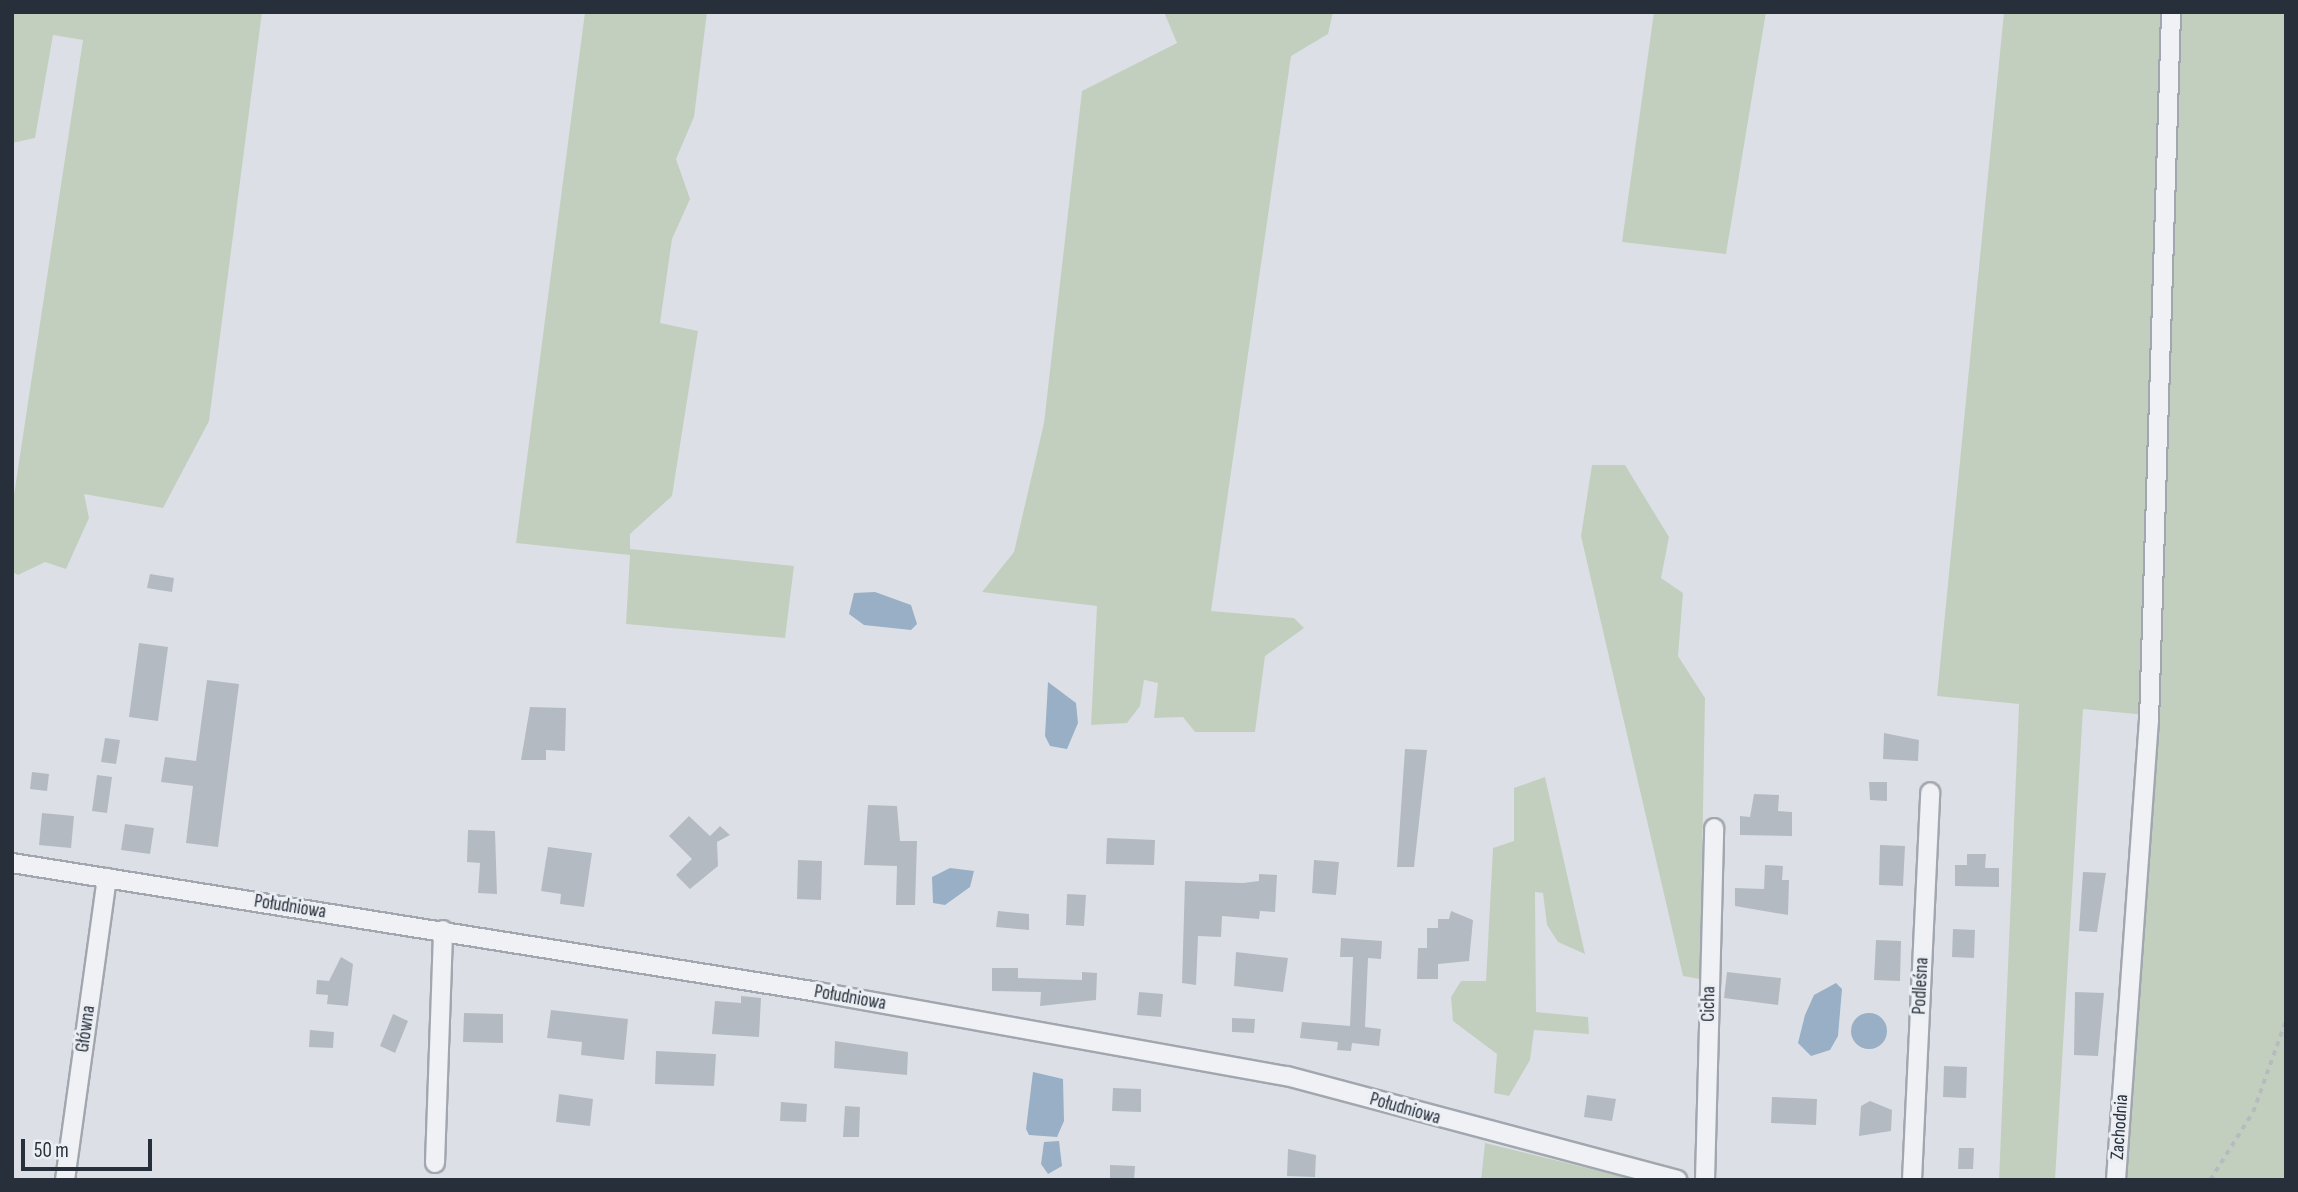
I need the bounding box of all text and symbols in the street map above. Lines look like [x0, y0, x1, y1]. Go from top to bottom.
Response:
street label: Południowa [252, 890, 328, 924]
street label: Podleśna [1908, 957, 1934, 1015]
street label: Południowa [812, 980, 888, 1016]
street label: Cicha [1697, 986, 1721, 1022]
street label: Główna [71, 1004, 101, 1054]
street label: Południowa [1367, 1088, 1443, 1130]
street label: Zachodnia [2106, 1094, 2134, 1160]
scale bar [24, 1126, 156, 1170]
text: 50 m [34, 1138, 69, 1163]

